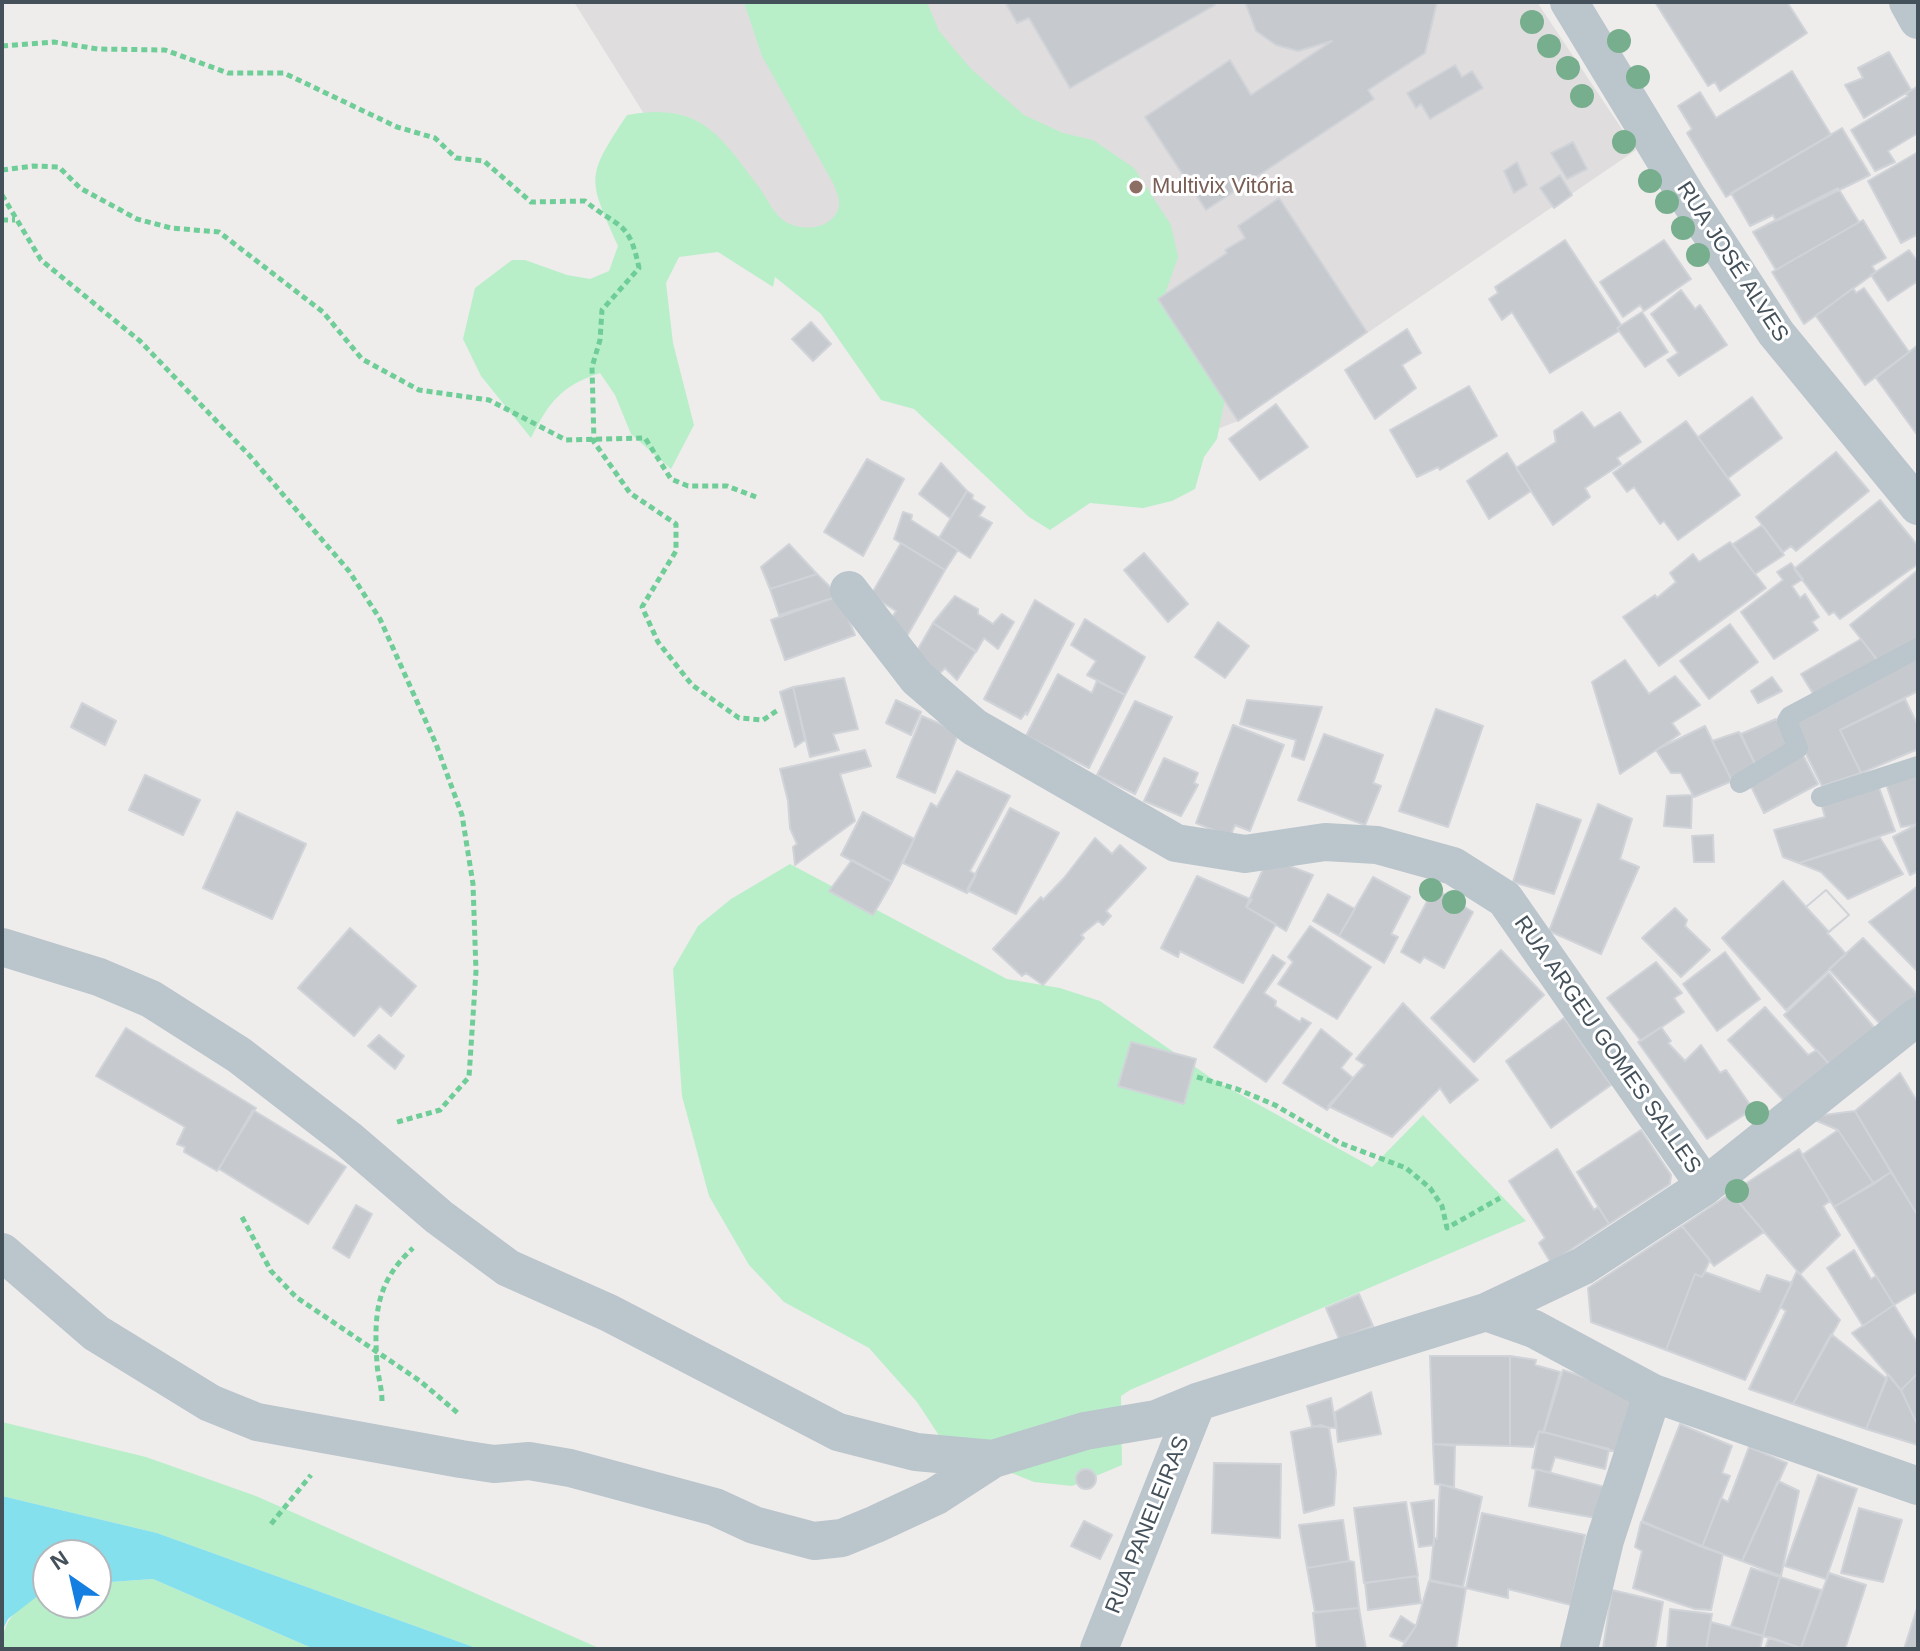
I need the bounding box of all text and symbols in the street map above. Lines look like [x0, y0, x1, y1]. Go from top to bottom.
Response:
place label: Multivix Vitória [1152, 174, 1293, 200]
street label: RUA JOSÉ ALVES [1670, 177, 1794, 347]
marker: Multivix Vitória [1127, 178, 1145, 196]
street label: RUA ARGEU GOMES SALLES [1508, 911, 1706, 1179]
street label: RUA PANELEIRAS [1100, 1432, 1196, 1618]
north arrow [32, 1539, 112, 1619]
text: N [46, 1546, 73, 1575]

